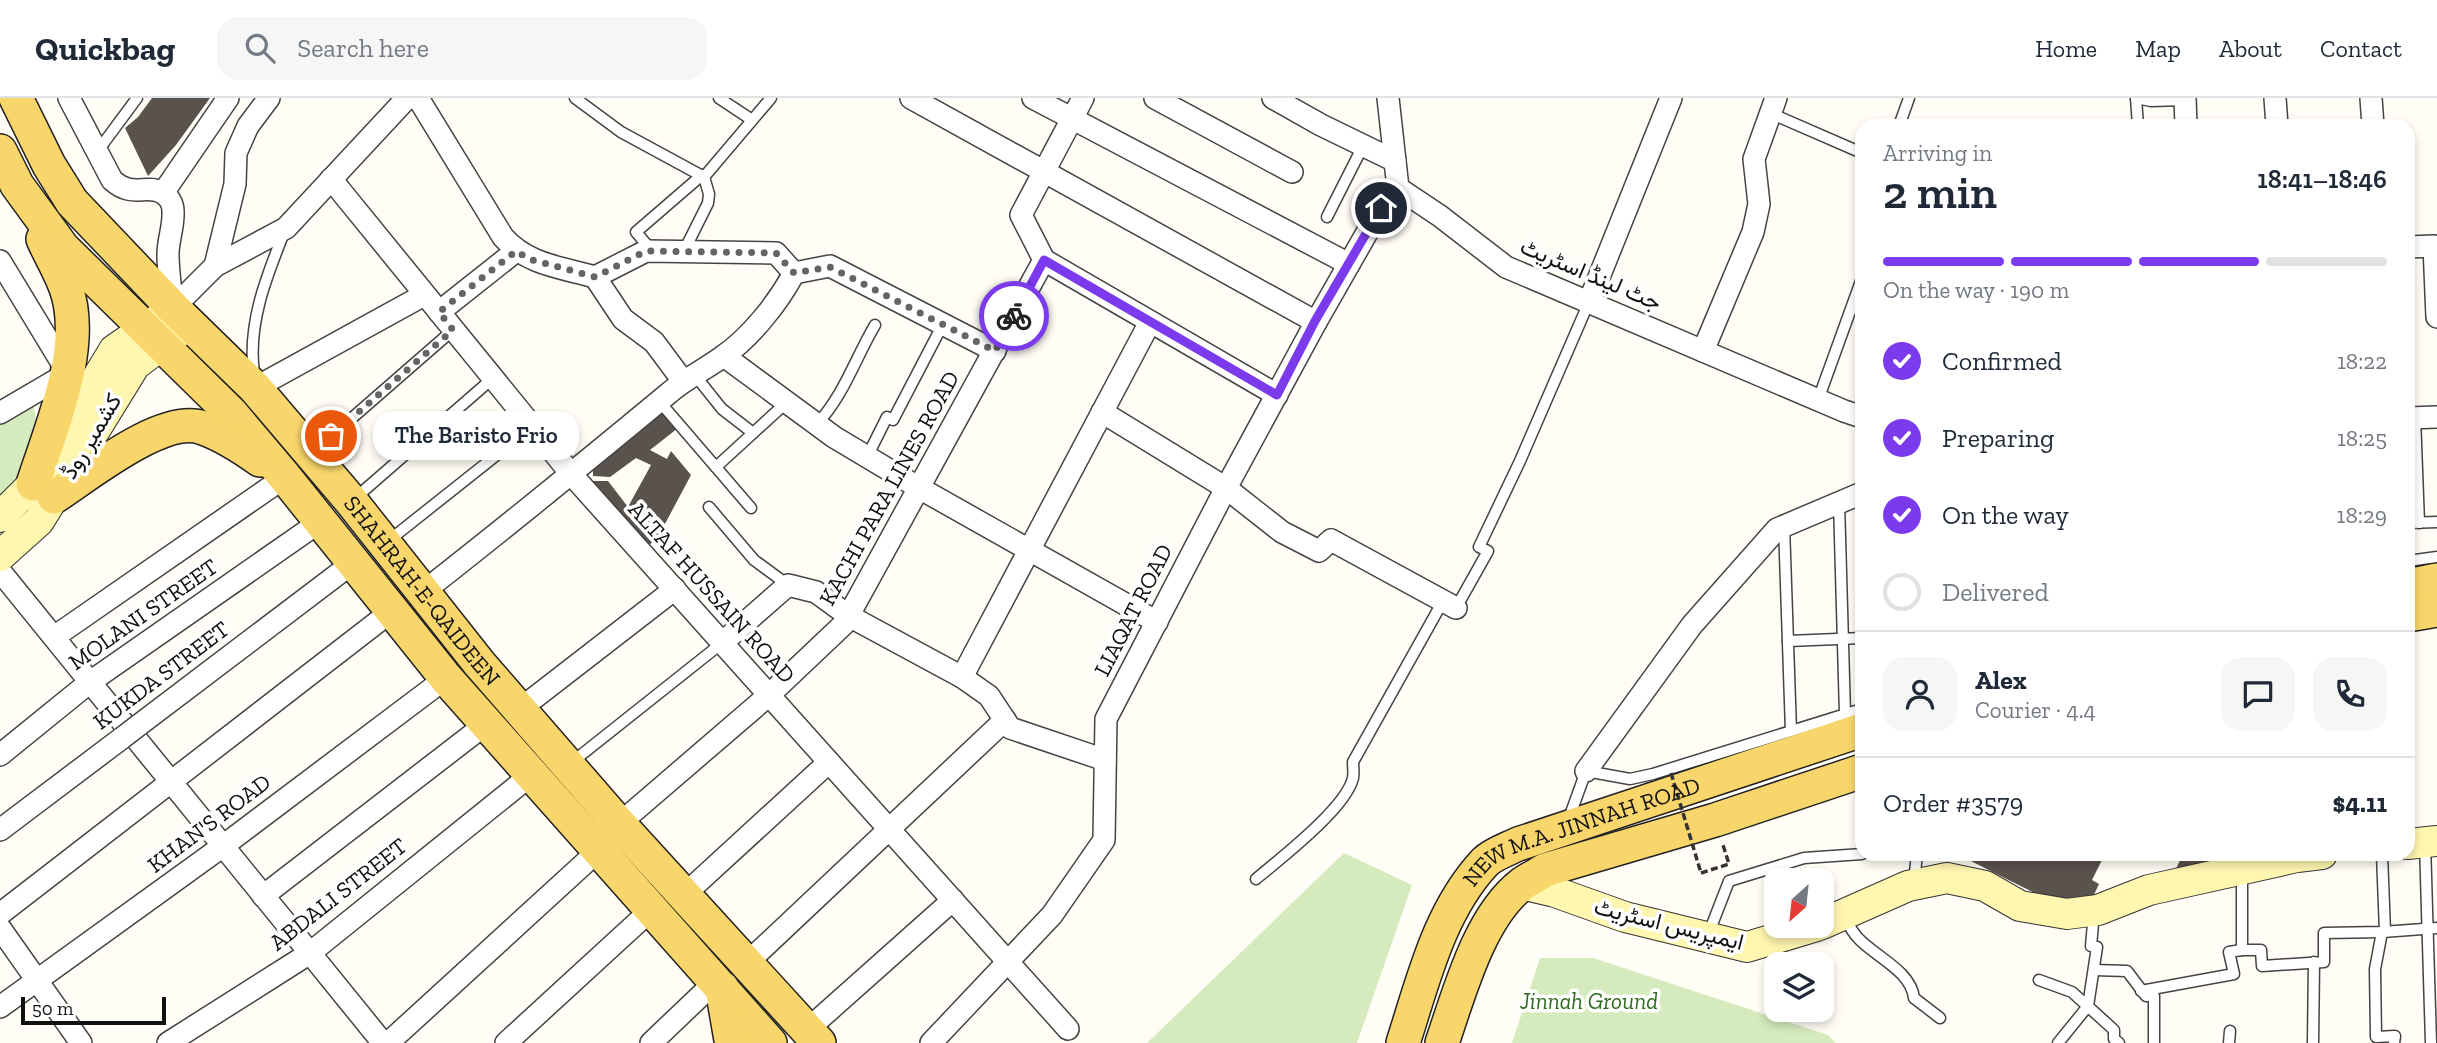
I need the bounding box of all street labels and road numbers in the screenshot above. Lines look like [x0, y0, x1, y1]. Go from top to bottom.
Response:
street label: جٹ لینڈ اسٹریٹ [1516, 232, 1666, 317]
street label: KACHI PARA LINES ROAD [813, 366, 965, 610]
street label: کشمیر روڈ [55, 388, 128, 484]
street label: SHAHRAH-E-QAIDEEN [338, 490, 506, 692]
street label: ALTAF HUSSAIN ROAD [623, 495, 801, 689]
street label: LIAQAT ROAD [1088, 539, 1178, 681]
street label: MOLANI STREET [63, 552, 223, 676]
street label: KUKDA STREET [87, 615, 235, 735]
street label: KHAN'S ROAD [142, 768, 276, 878]
street label: NEW M.A. JINNAH ROAD [1456, 771, 1704, 892]
street label: ABDALI STREET [264, 832, 412, 956]
street label: ایمپریس اسٹریٹ [1591, 892, 1747, 958]

